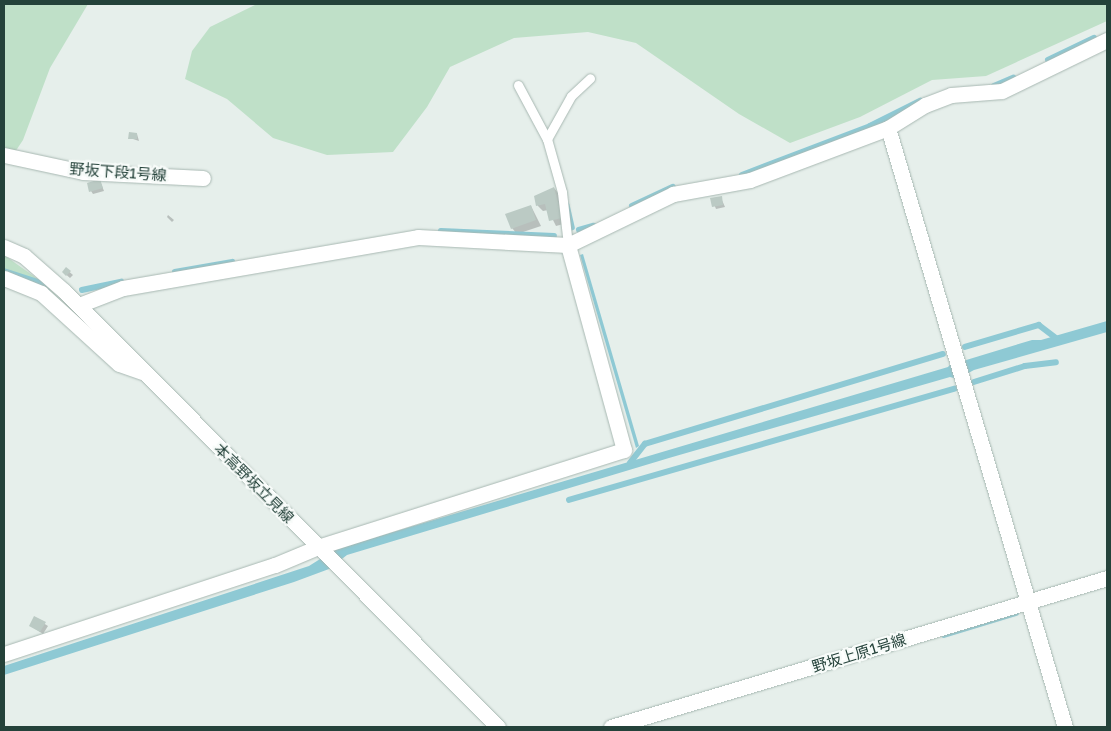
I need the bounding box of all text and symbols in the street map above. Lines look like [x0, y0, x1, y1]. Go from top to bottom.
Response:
street label: 野坂下段1号線 [69, 160, 167, 184]
street label: 本高野坂立見線 [211, 440, 297, 526]
street label: 野坂上原1号線 [810, 630, 908, 676]

